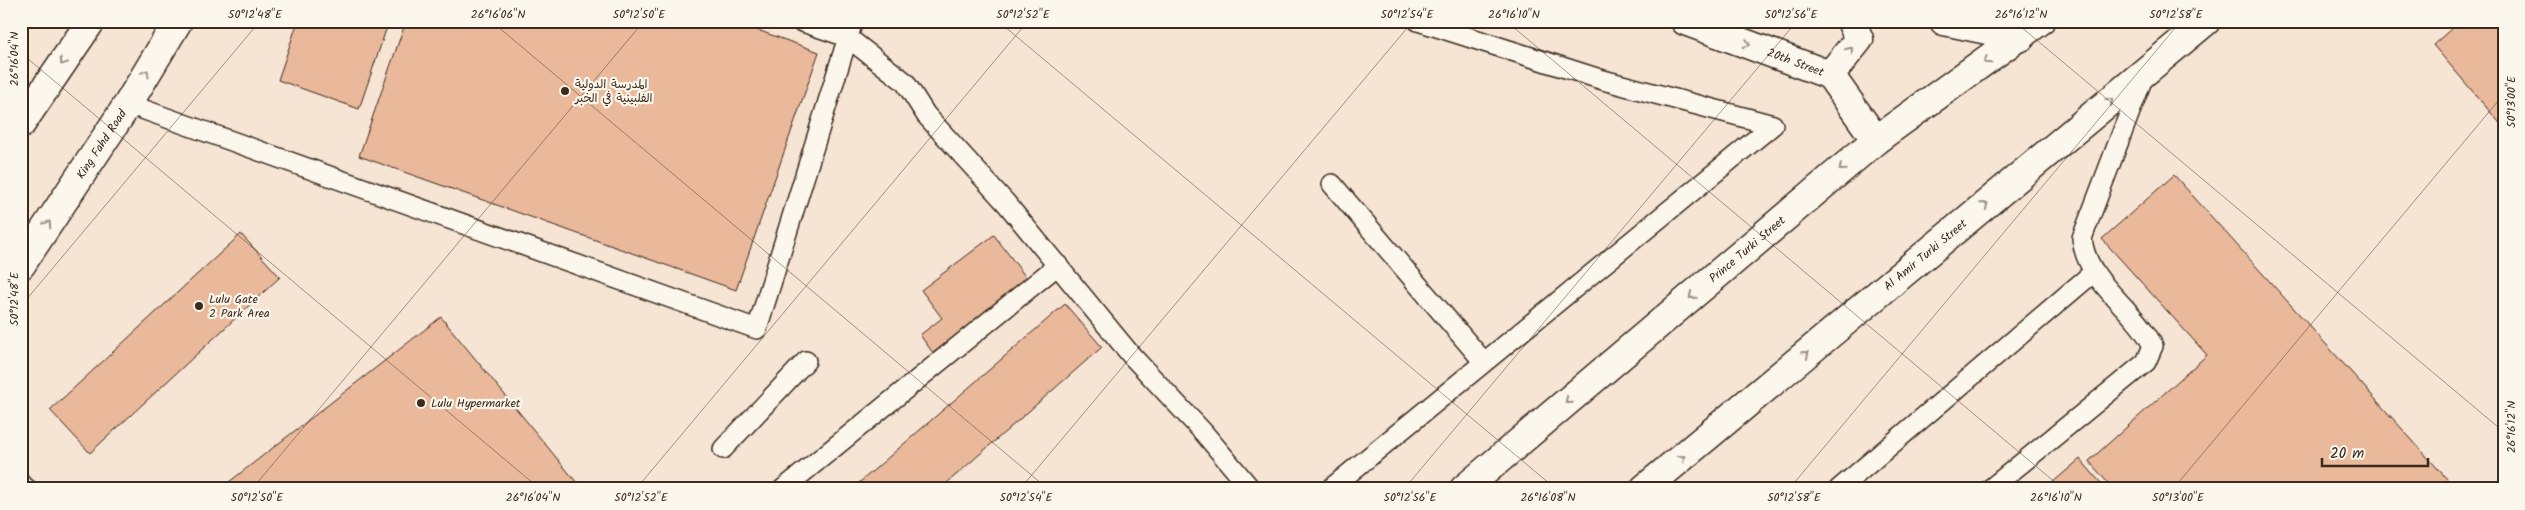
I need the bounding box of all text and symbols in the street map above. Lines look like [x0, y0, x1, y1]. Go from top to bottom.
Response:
text: 50°12'48"E [228, 5, 283, 24]
text: 26°16'06"N [471, 5, 525, 24]
text: 50°12'50"E [613, 5, 666, 24]
text: 50°12'52"E [996, 5, 1051, 24]
text: 50°12'54"E [1380, 5, 1434, 24]
text: 26°16'10"N [1488, 5, 1540, 24]
text: 50°12'56"E [1764, 5, 1819, 24]
text: 26°16'12"N [1995, 5, 2047, 24]
text: 50°12'58"E [2149, 5, 2204, 24]
text: 26°16'04"N [5, 32, 24, 86]
one-way arrow [1742, 38, 1751, 49]
street label: 20th Street [1764, 43, 1827, 82]
one-way arrow [1845, 46, 1854, 55]
one-way arrow [1983, 55, 1993, 64]
one-way arrow [60, 56, 70, 65]
one-way arrow [140, 70, 150, 79]
place label: المدرسة الدولية الفلبينية في الخبر [574, 75, 653, 108]
text: 50°13'00"E [2502, 75, 2521, 128]
marker: المدرسة الدولية الفلبينية في الخبر [559, 85, 571, 97]
one-way arrow [2104, 98, 2113, 107]
street label: King Fahd Road [72, 105, 132, 183]
one-way arrow [1839, 163, 1848, 172]
one-way arrow [1979, 202, 1988, 211]
street label: Prince Turki Street [1705, 211, 1790, 288]
street label: Al Amir Turki Street [1880, 215, 1972, 296]
one-way arrow [42, 220, 51, 230]
text: 50°12'48"E [5, 271, 24, 326]
place label: Lulu Gate 2 Park Area [209, 290, 270, 323]
one-way arrow [1688, 290, 1697, 299]
marker: Lulu Gate 2 Park Area [193, 300, 205, 312]
one-way arrow [1801, 350, 1810, 359]
place label: Lulu Hypermarket [431, 394, 521, 413]
one-way arrow [1564, 395, 1573, 404]
marker: Lulu Hypermarket [415, 397, 427, 409]
text: 26°16'12"N [2502, 401, 2521, 453]
scale bar [2322, 435, 2429, 467]
text: 20 m [2330, 442, 2364, 466]
one-way arrow [1676, 454, 1685, 463]
text: 50°12'50"E [231, 488, 284, 507]
text: 26°16'04"N [506, 488, 560, 507]
text: 50°12'52"E [614, 488, 669, 507]
text: 50°12'54"E [999, 488, 1053, 507]
text: 50°12'56"E [1383, 488, 1438, 507]
text: 26°16'08"N [1520, 488, 1576, 507]
text: 50°12'58"E [1767, 488, 1822, 507]
text: 26°16'10"N [2030, 488, 2082, 507]
text: 50°13'00"E [2152, 488, 2205, 507]

